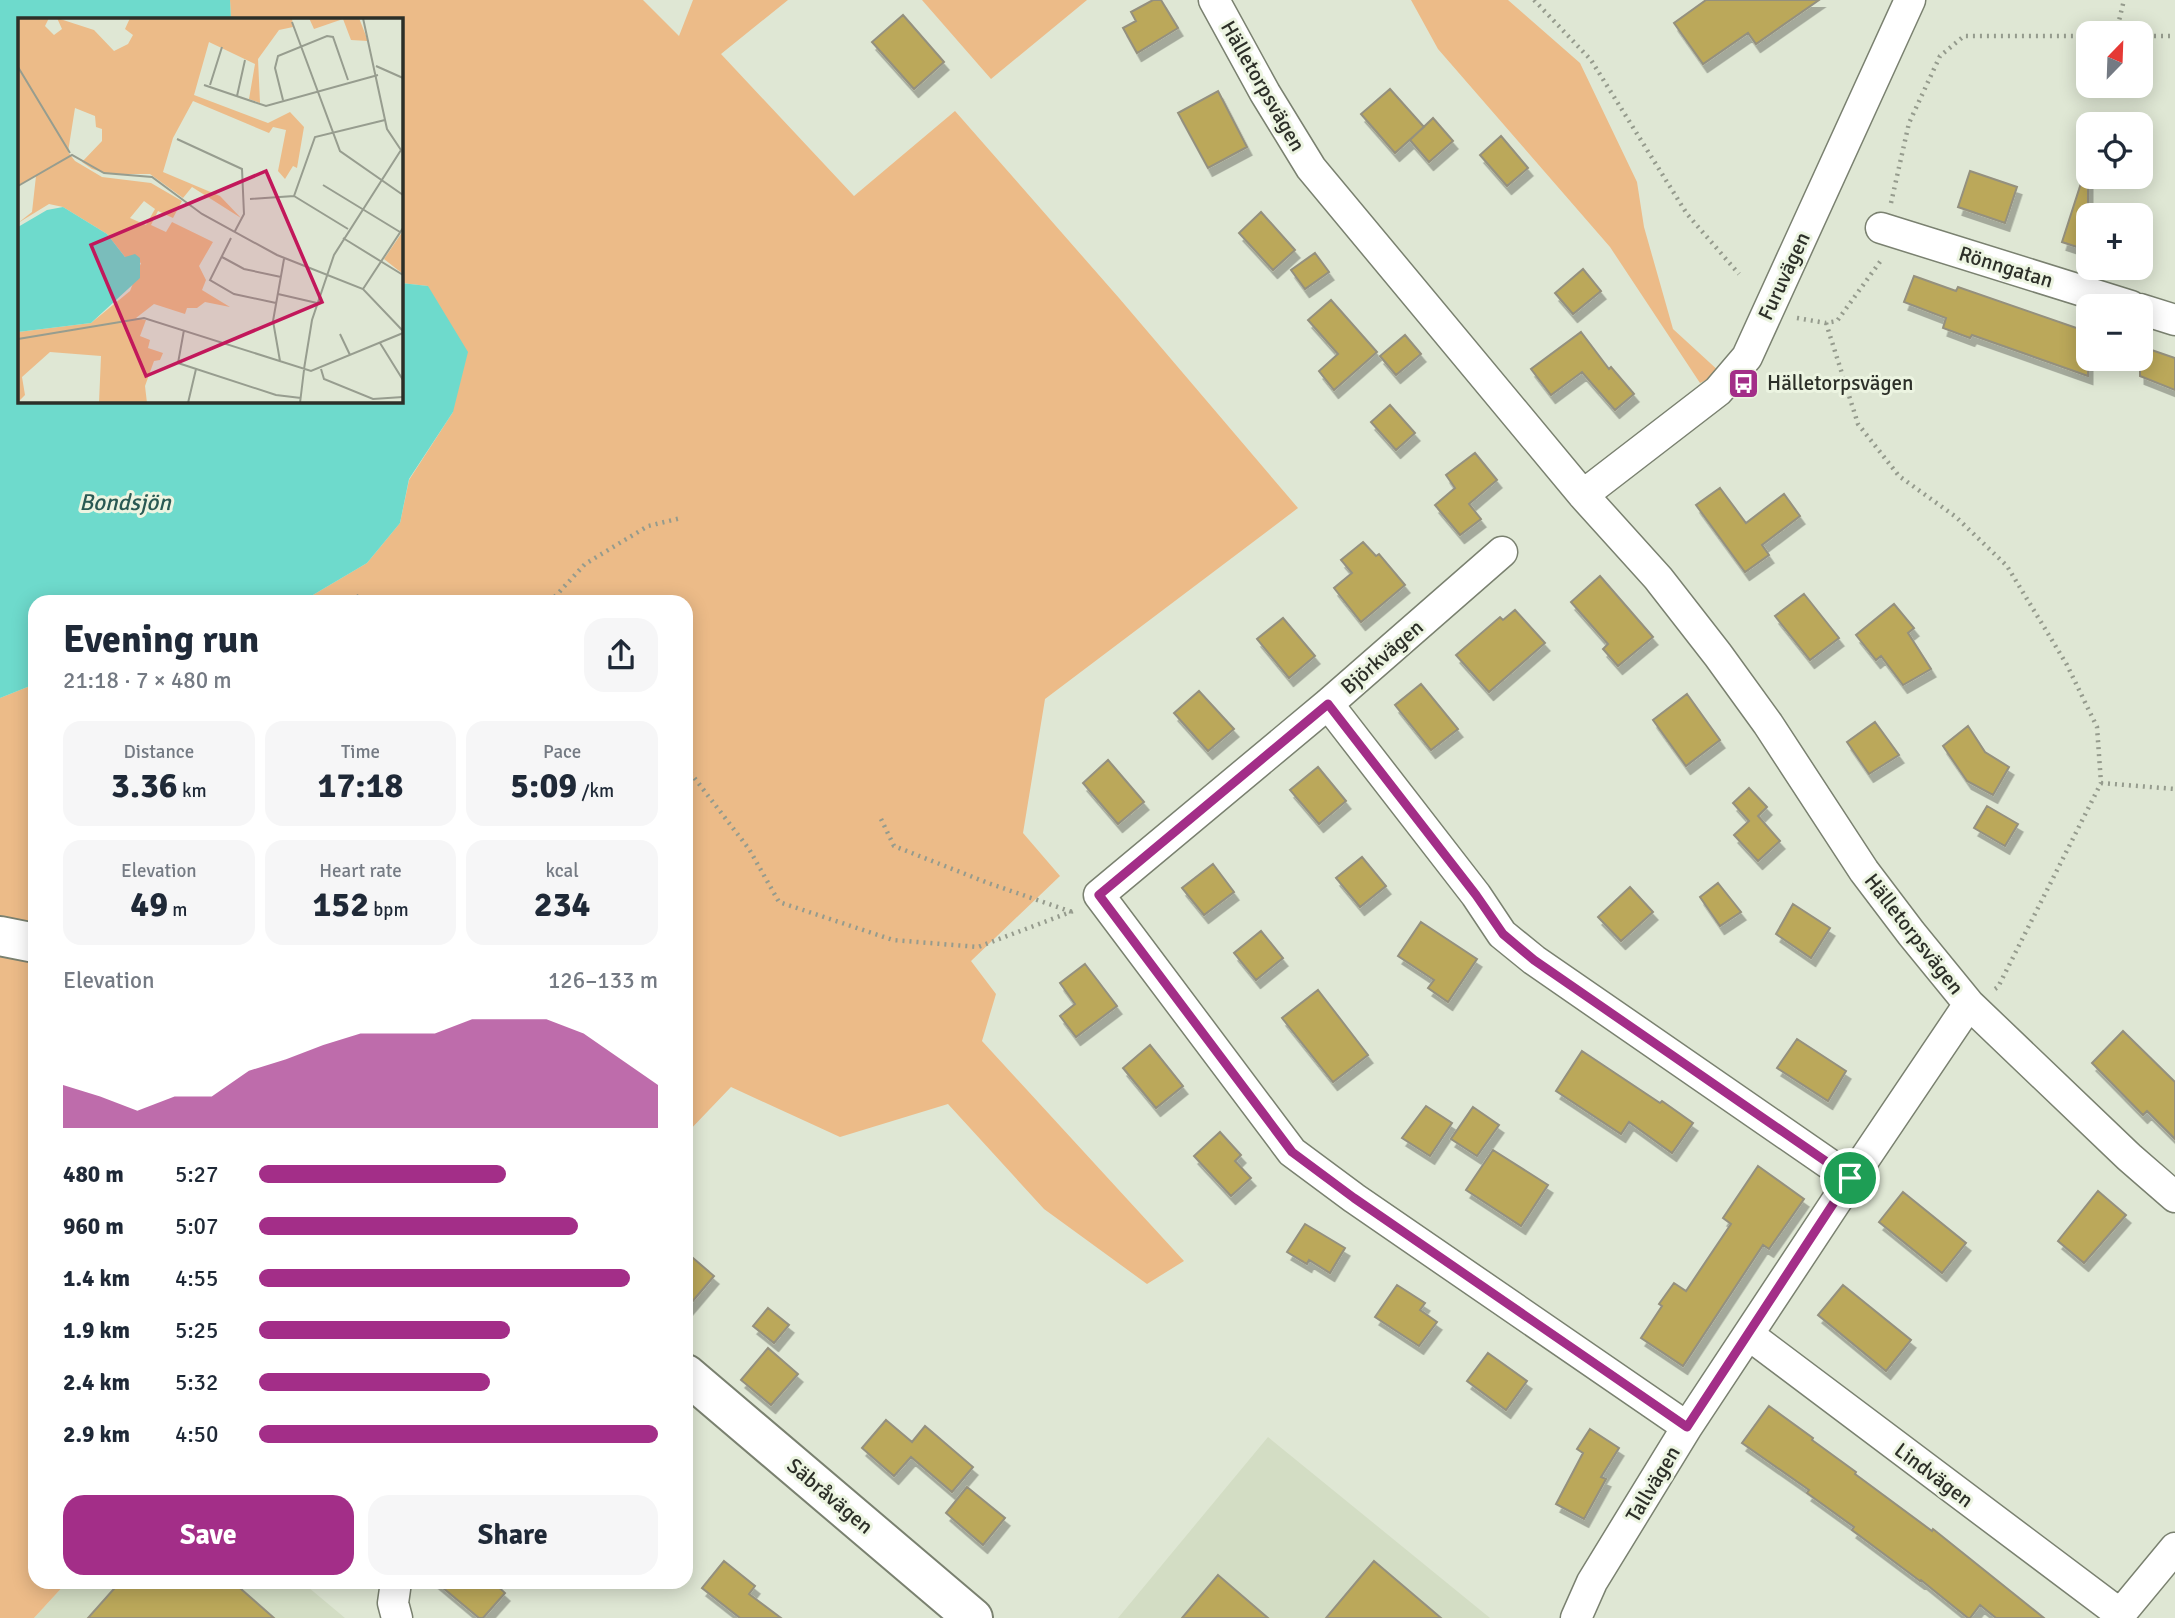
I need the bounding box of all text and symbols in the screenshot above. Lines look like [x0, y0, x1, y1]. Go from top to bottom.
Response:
street label: Hälletorpsvägen [1215, 16, 1311, 156]
inset map [18, 18, 402, 402]
north arrow [2076, 21, 2152, 98]
map controls [2076, 21, 2153, 371]
button: locate [2076, 112, 2153, 189]
button: + [2076, 203, 2153, 280]
street label: Furuvägen [1752, 228, 1816, 324]
street label: Rönngatan [1956, 240, 2056, 294]
button: − [2076, 294, 2153, 371]
bus stop icon: Hälletorpsvägen [1727, 366, 1761, 400]
place label: Hälletorpsvägen [1767, 370, 1913, 396]
water label: Bondsjön [79, 488, 172, 517]
street label: Björkvägen [1335, 614, 1429, 700]
text: Evening run [63, 616, 259, 663]
button: share [584, 618, 658, 692]
text: 21:18 · 7 × 480 m [63, 666, 232, 695]
text: Distance [123, 740, 194, 764]
text: Time [341, 740, 380, 764]
text: Pace [543, 740, 581, 764]
text: 3.36 [111, 764, 178, 807]
text: 17:18 [318, 764, 403, 807]
text: 5:09 [510, 764, 577, 807]
text: km [178, 779, 207, 803]
text: /km [577, 779, 614, 803]
text: Elevation [121, 859, 197, 883]
text: Heart rate [319, 859, 402, 883]
text: kcal [546, 859, 579, 883]
street label: Hälletorpsvägen [1859, 868, 1969, 1000]
text: 49 [130, 883, 168, 926]
text: 152 [312, 883, 369, 926]
text: 234 [534, 883, 591, 926]
text: m [168, 898, 187, 922]
text: bpm [369, 898, 409, 922]
text: Elevation [63, 966, 155, 995]
text: 126–133 m [548, 966, 658, 995]
pin [1820, 1148, 1880, 1208]
icon: arrive [1831, 1159, 1869, 1197]
text: 480 m [63, 1160, 124, 1189]
text: 5:27 [175, 1160, 218, 1189]
text: 960 m [63, 1212, 124, 1241]
text: 5:07 [175, 1212, 218, 1241]
text: 1.4 km [63, 1264, 130, 1293]
text: 4:55 [175, 1264, 218, 1293]
text: 1.9 km [63, 1316, 130, 1345]
text: 5:25 [175, 1316, 218, 1345]
text: 2.4 km [63, 1368, 130, 1397]
text: 5:32 [175, 1368, 218, 1397]
text: 2.9 km [63, 1420, 130, 1449]
text: 4:50 [175, 1420, 218, 1449]
street label: Lindvägen [1889, 1437, 1979, 1513]
street label: Tallvägen [1620, 1441, 1686, 1527]
street label: Säbråvägen [782, 1452, 878, 1540]
button: Save [63, 1495, 354, 1575]
button: Share [368, 1495, 658, 1575]

